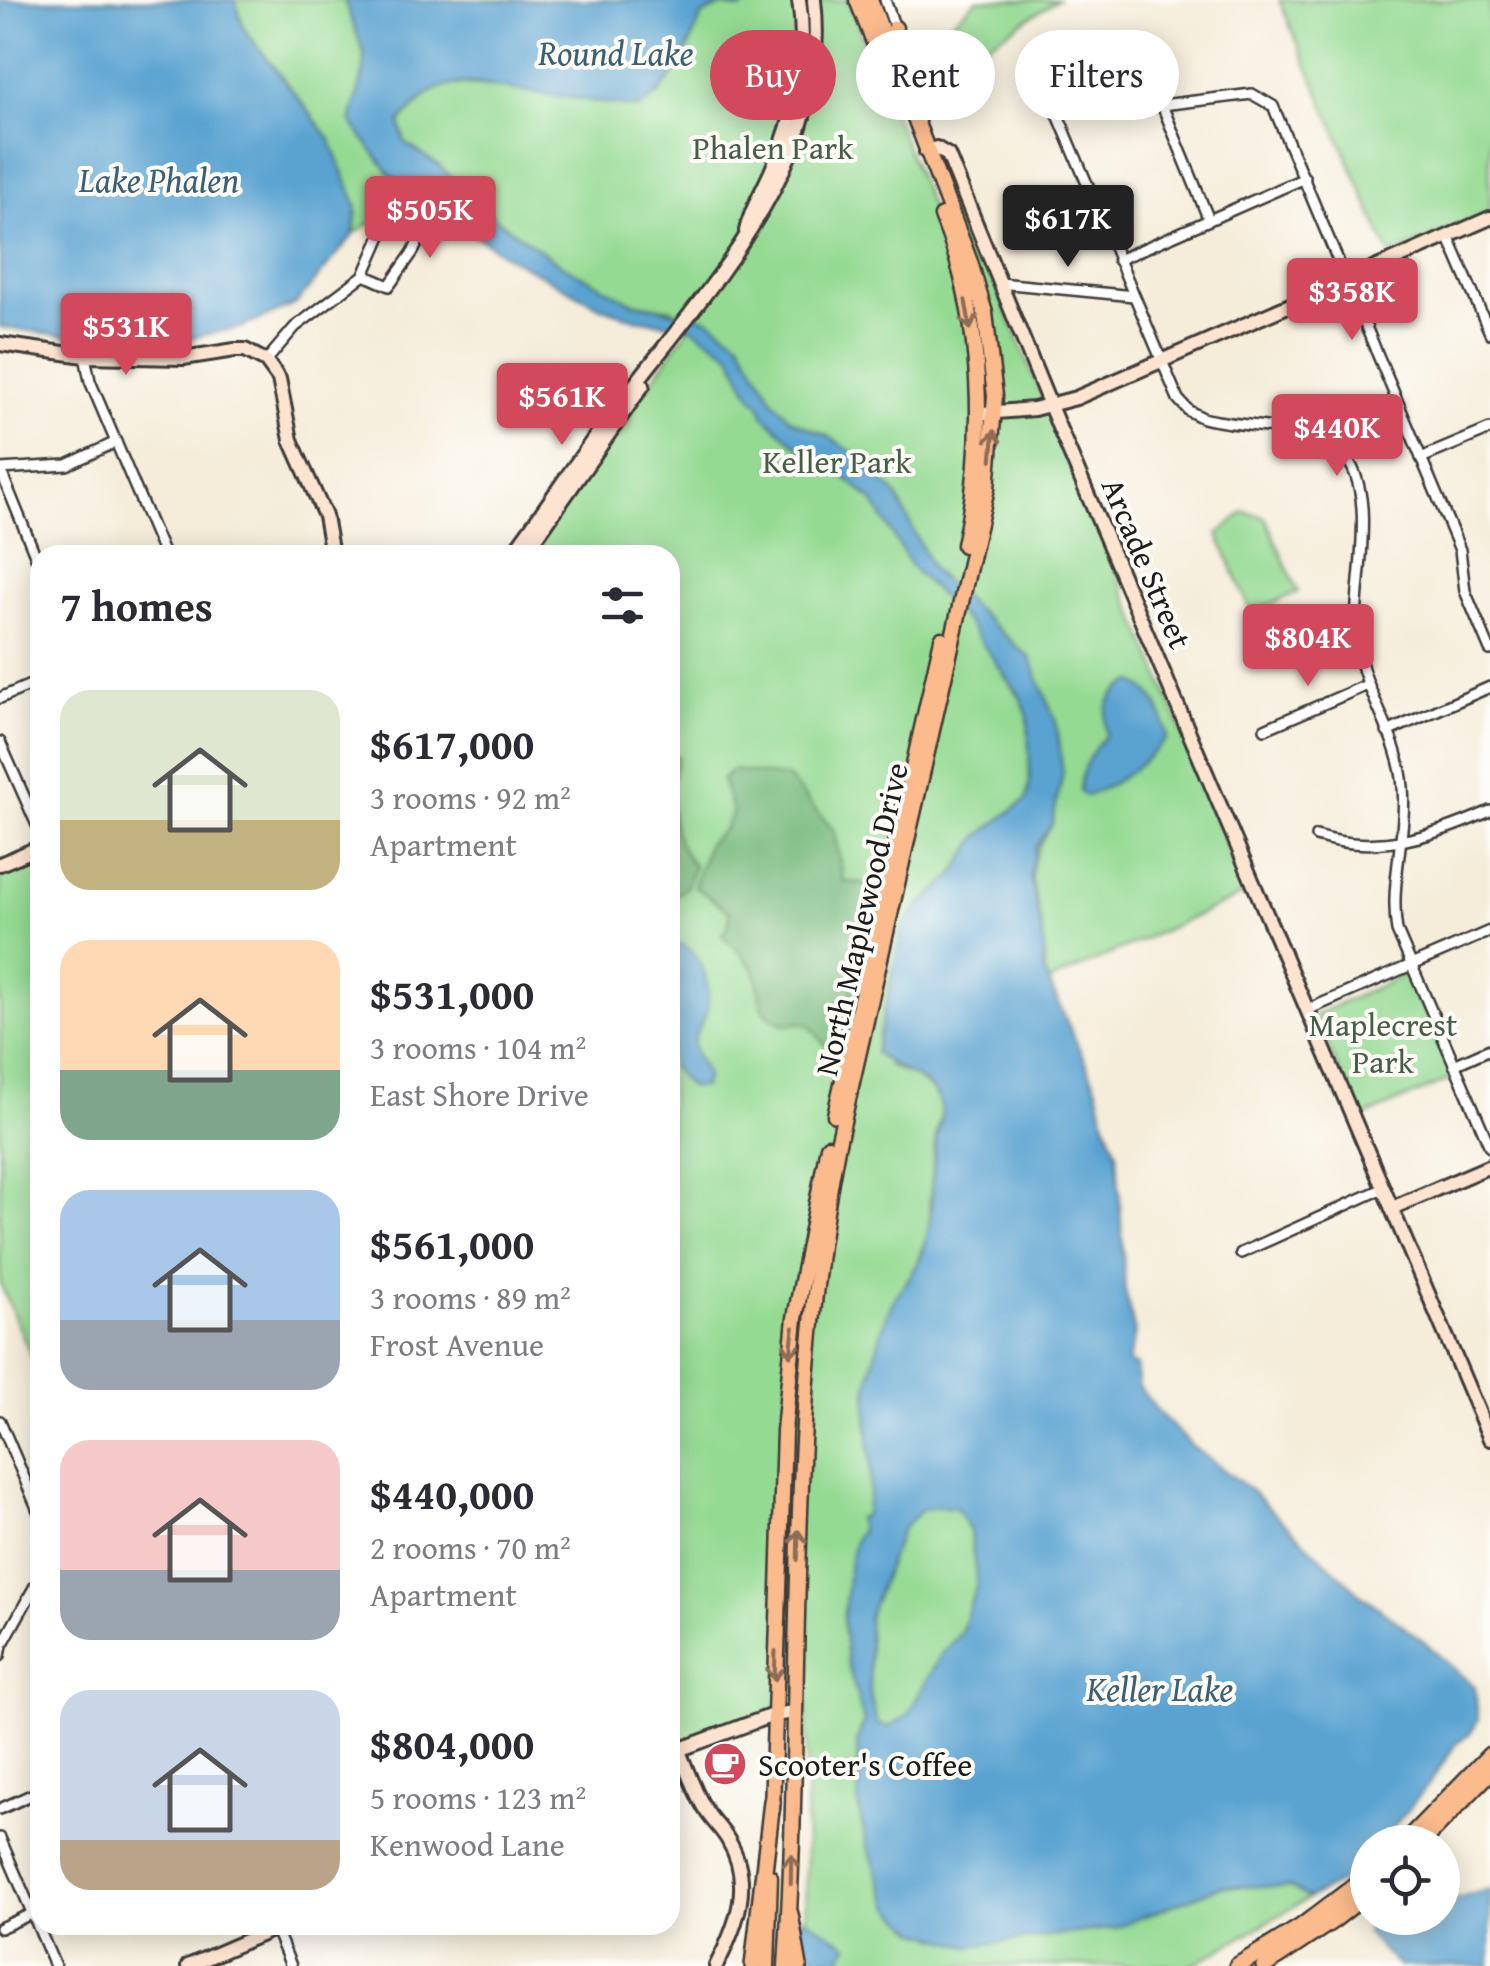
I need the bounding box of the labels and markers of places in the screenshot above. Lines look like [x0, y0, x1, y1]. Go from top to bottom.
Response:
pin: $505K [360, 176, 500, 261]
pin: $617K [998, 185, 1138, 270]
pin: $358K [1282, 258, 1422, 343]
pin: $531K [56, 293, 196, 378]
pin: $561K [492, 363, 632, 448]
pin: $440K [1267, 394, 1407, 479]
pin: $804K [1238, 604, 1378, 689]
cafe icon: Scooter's Coffee [702, 1741, 748, 1787]
place label: Scooter's Coffee [758, 1741, 972, 1788]

